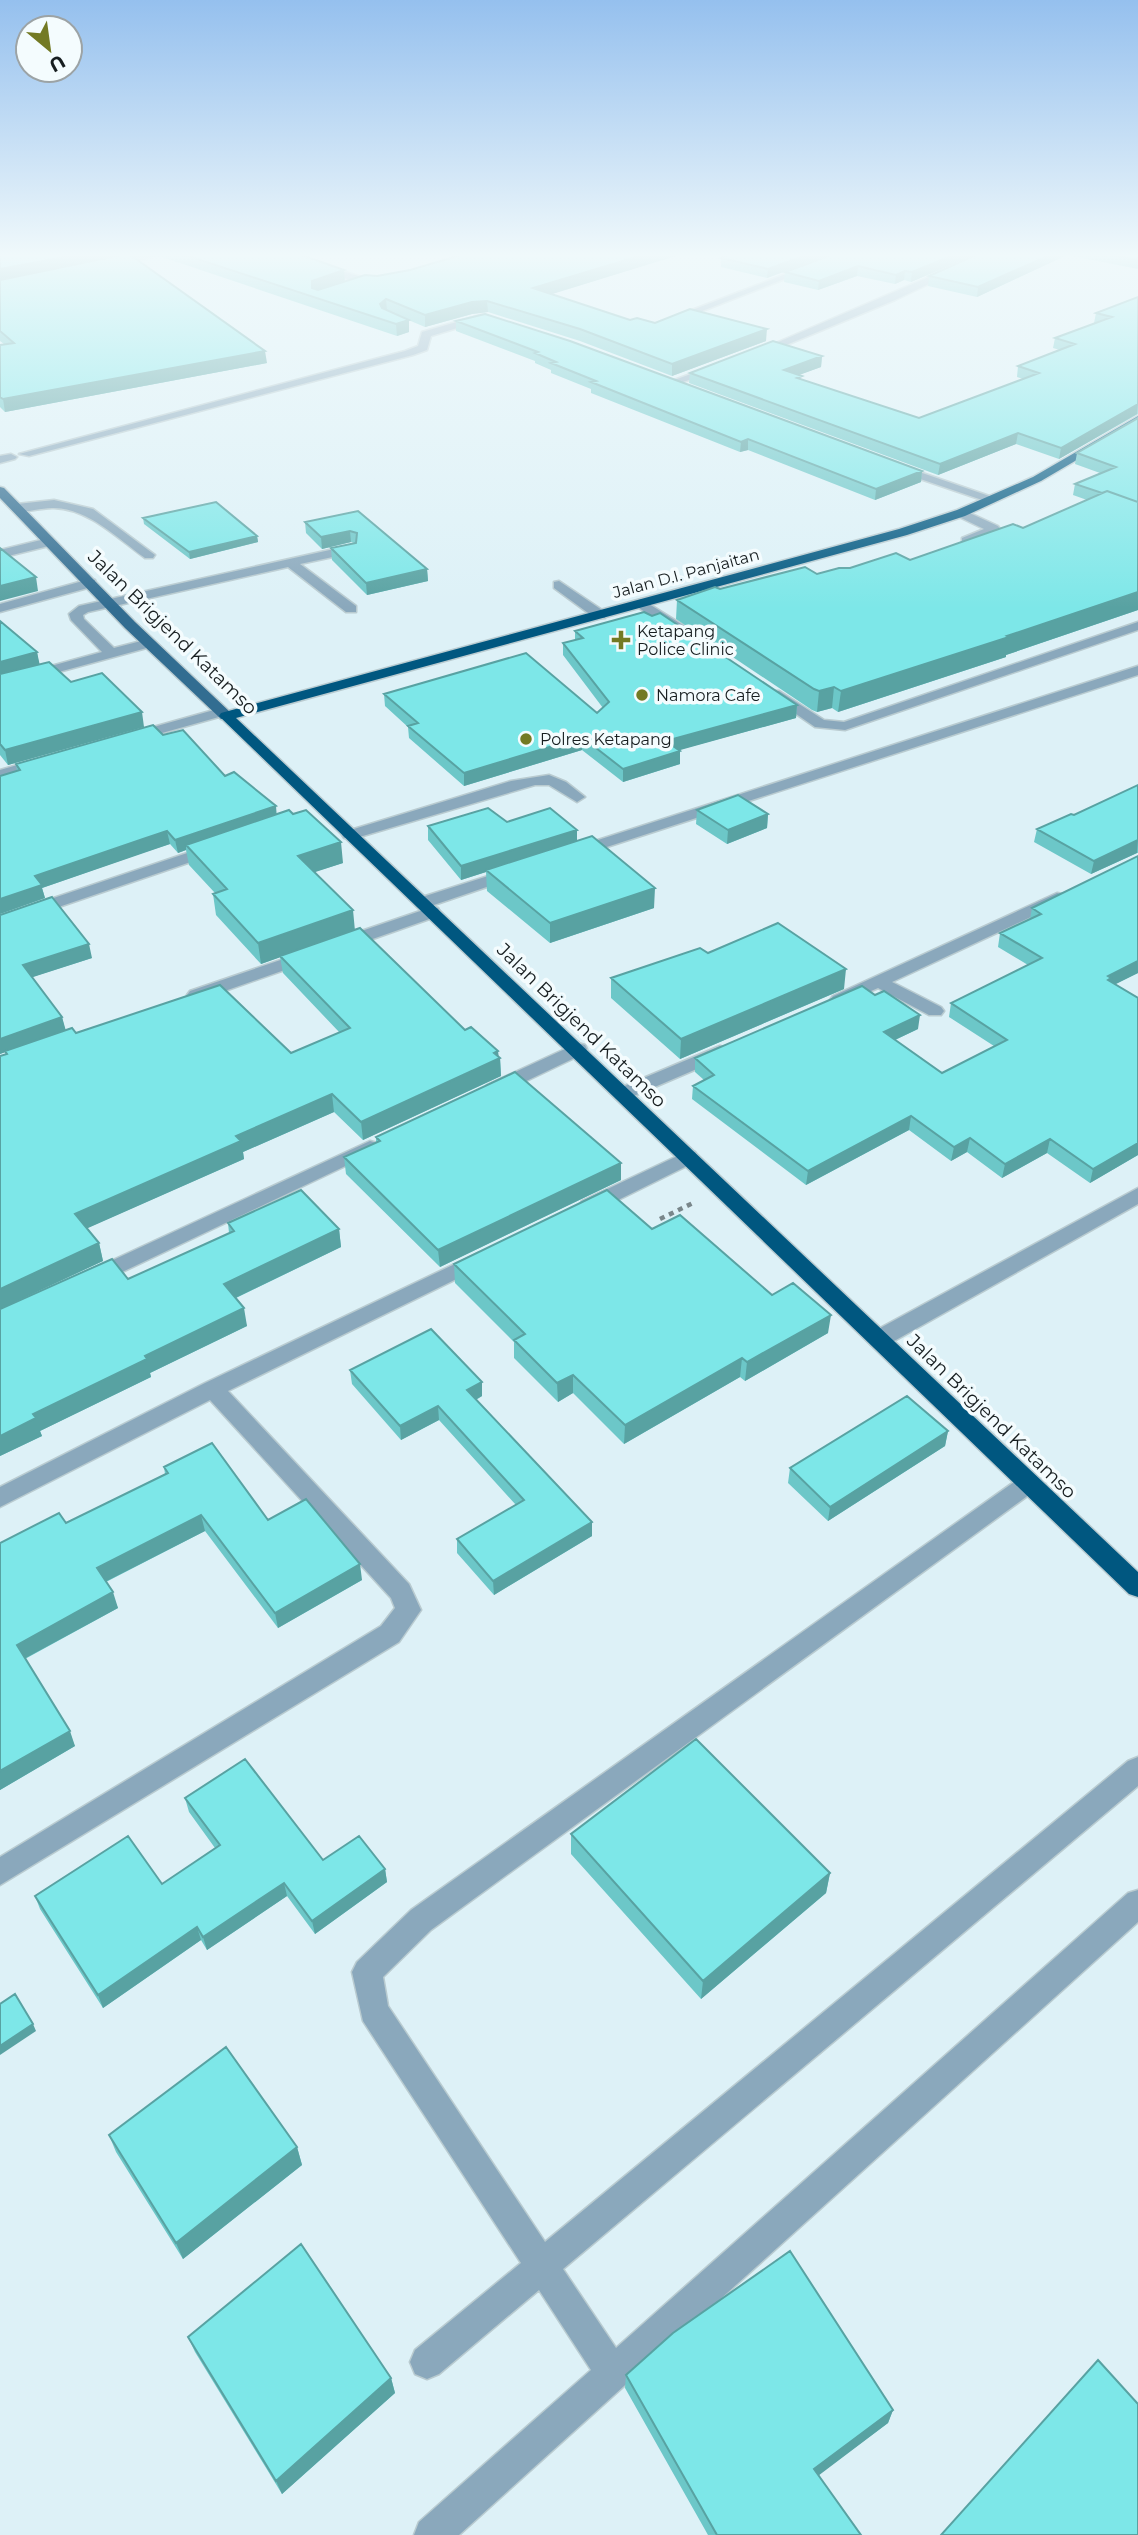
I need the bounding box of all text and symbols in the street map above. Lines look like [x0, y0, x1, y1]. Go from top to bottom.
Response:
north arrow [14, 14, 84, 84]
text: U [45, 50, 69, 77]
street label: Jalan Brigjend Katamso [82, 545, 262, 719]
street label: Jalan D.I. Panjaitan [610, 545, 761, 602]
place label: Ketapang Police Clinic [637, 622, 734, 659]
marker: Ketapang Police Clinic [611, 630, 631, 650]
place label: Namora Cafe [656, 686, 760, 705]
marker: Namora Cafe [634, 687, 650, 703]
place label: Polres Ketapang [540, 730, 672, 749]
marker: Polres Ketapang [518, 731, 534, 747]
street label: Jalan Brigjend Katamso [491, 938, 671, 1112]
street label: Jalan Brigjend Katamso [901, 1329, 1081, 1503]

